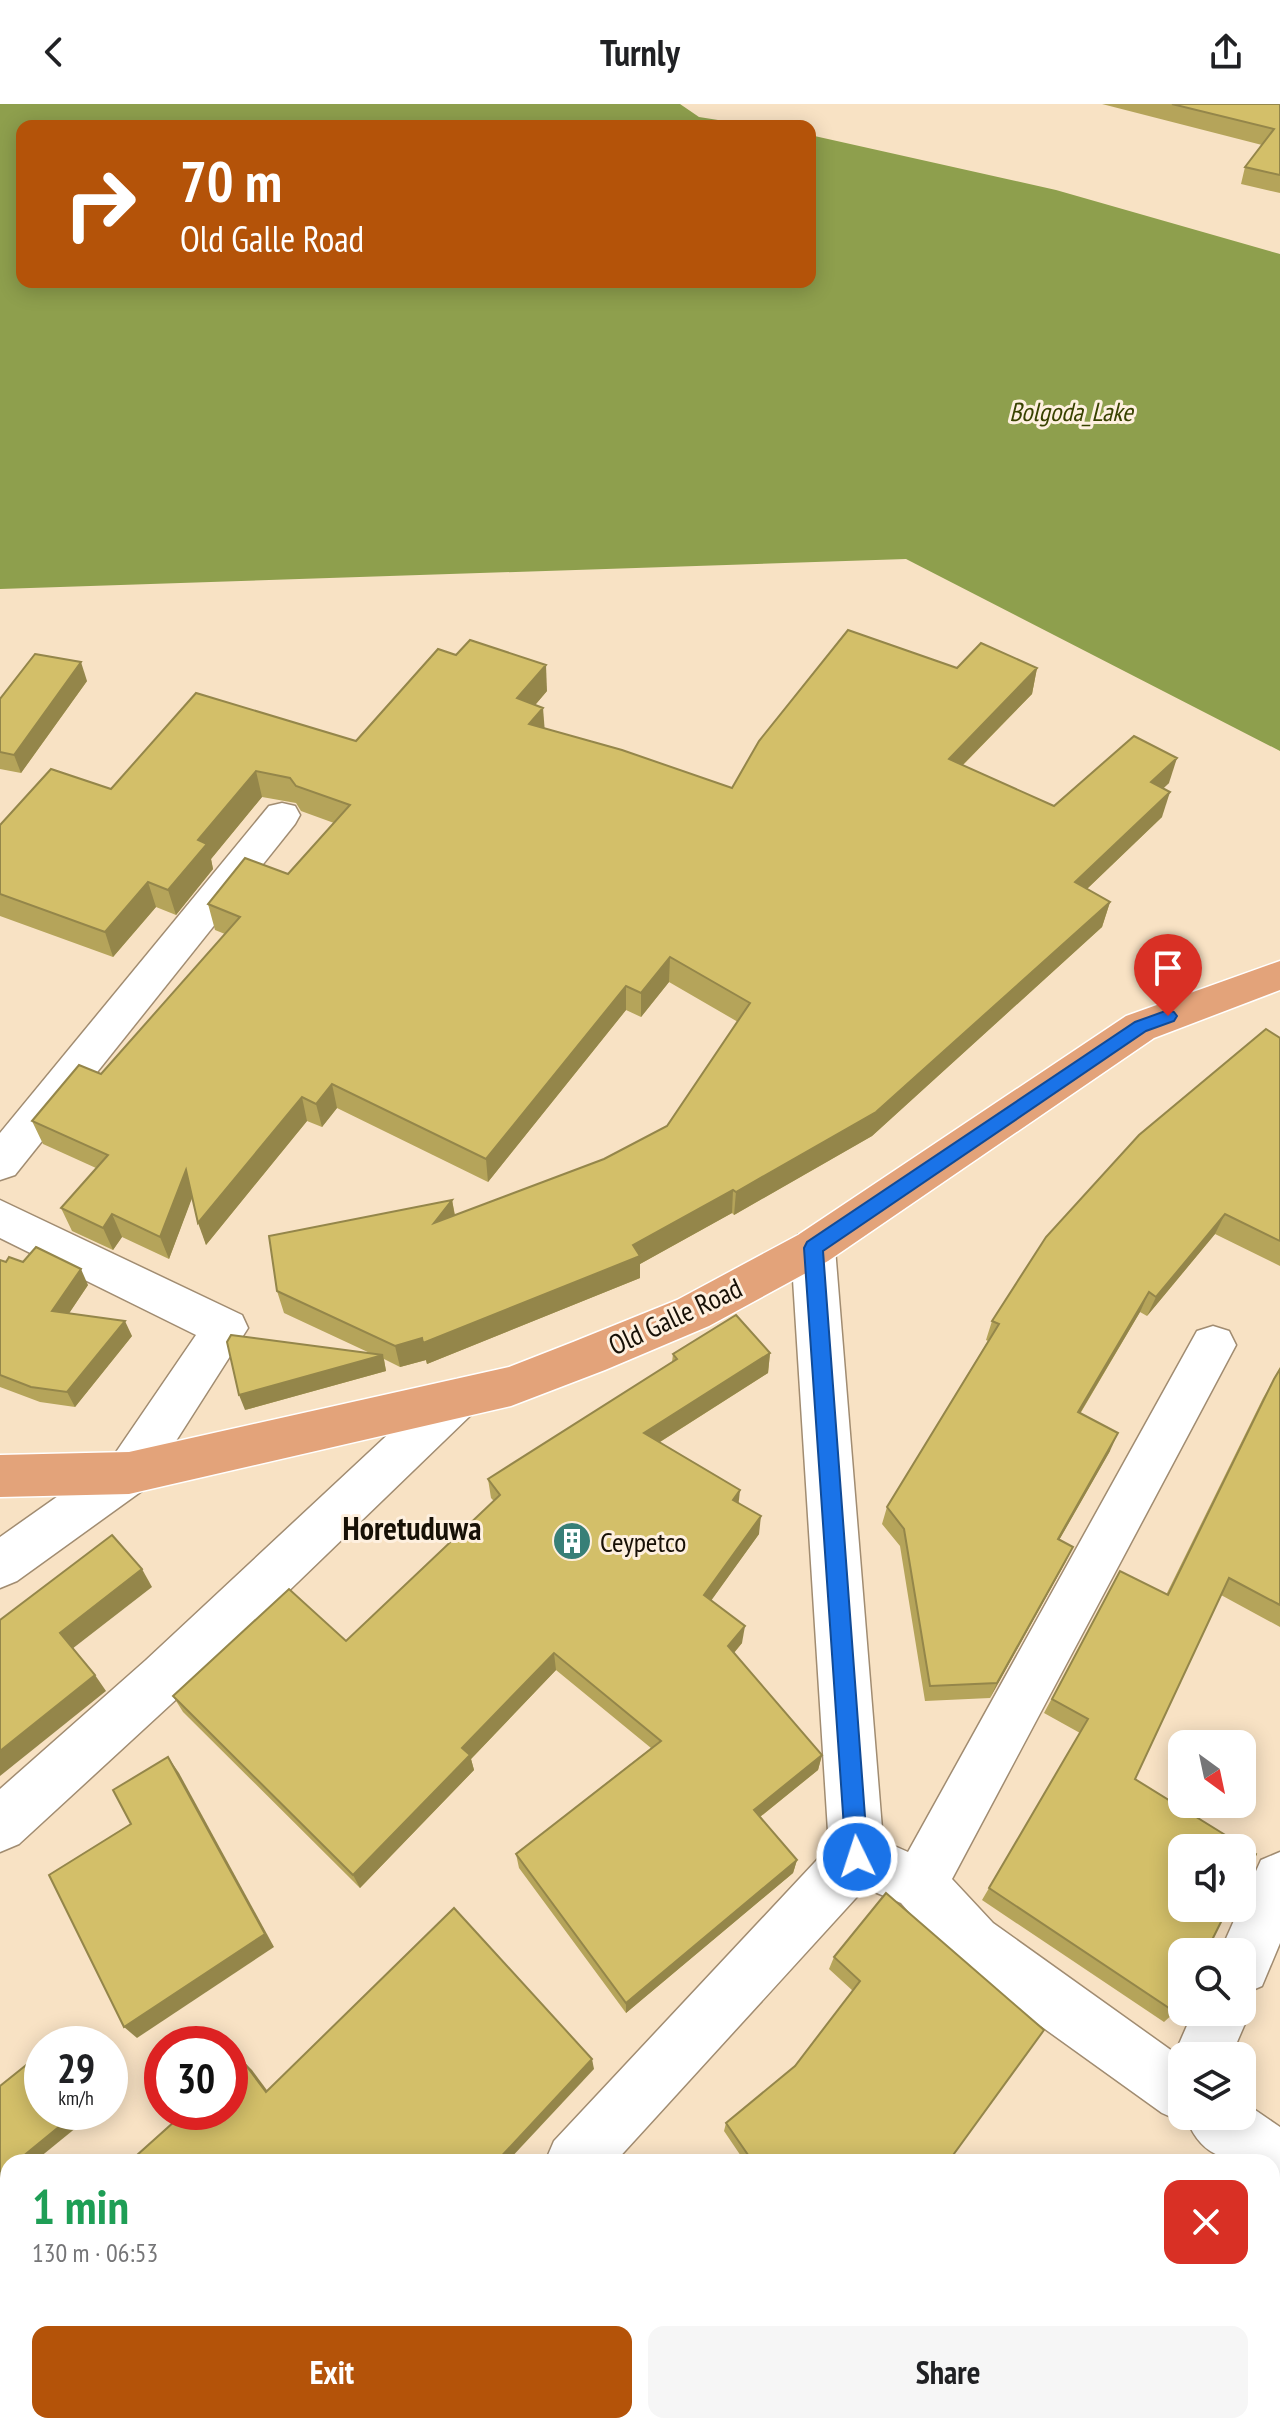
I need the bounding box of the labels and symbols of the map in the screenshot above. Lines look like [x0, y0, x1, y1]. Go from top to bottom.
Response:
water label: Bolgoda_Lake [1009, 395, 1135, 428]
pin [1134, 934, 1202, 1016]
street label: Old Galle Road [602, 1269, 748, 1363]
district label: Horetuduwa [343, 1507, 481, 1549]
building icon: Ceypetco [551, 1520, 593, 1562]
place label: Ceypetco [600, 1523, 686, 1560]
north arrow [1168, 1730, 1256, 1818]
position arrow [815, 1815, 899, 1899]
speed limit sign: 30 [144, 2026, 248, 2130]

